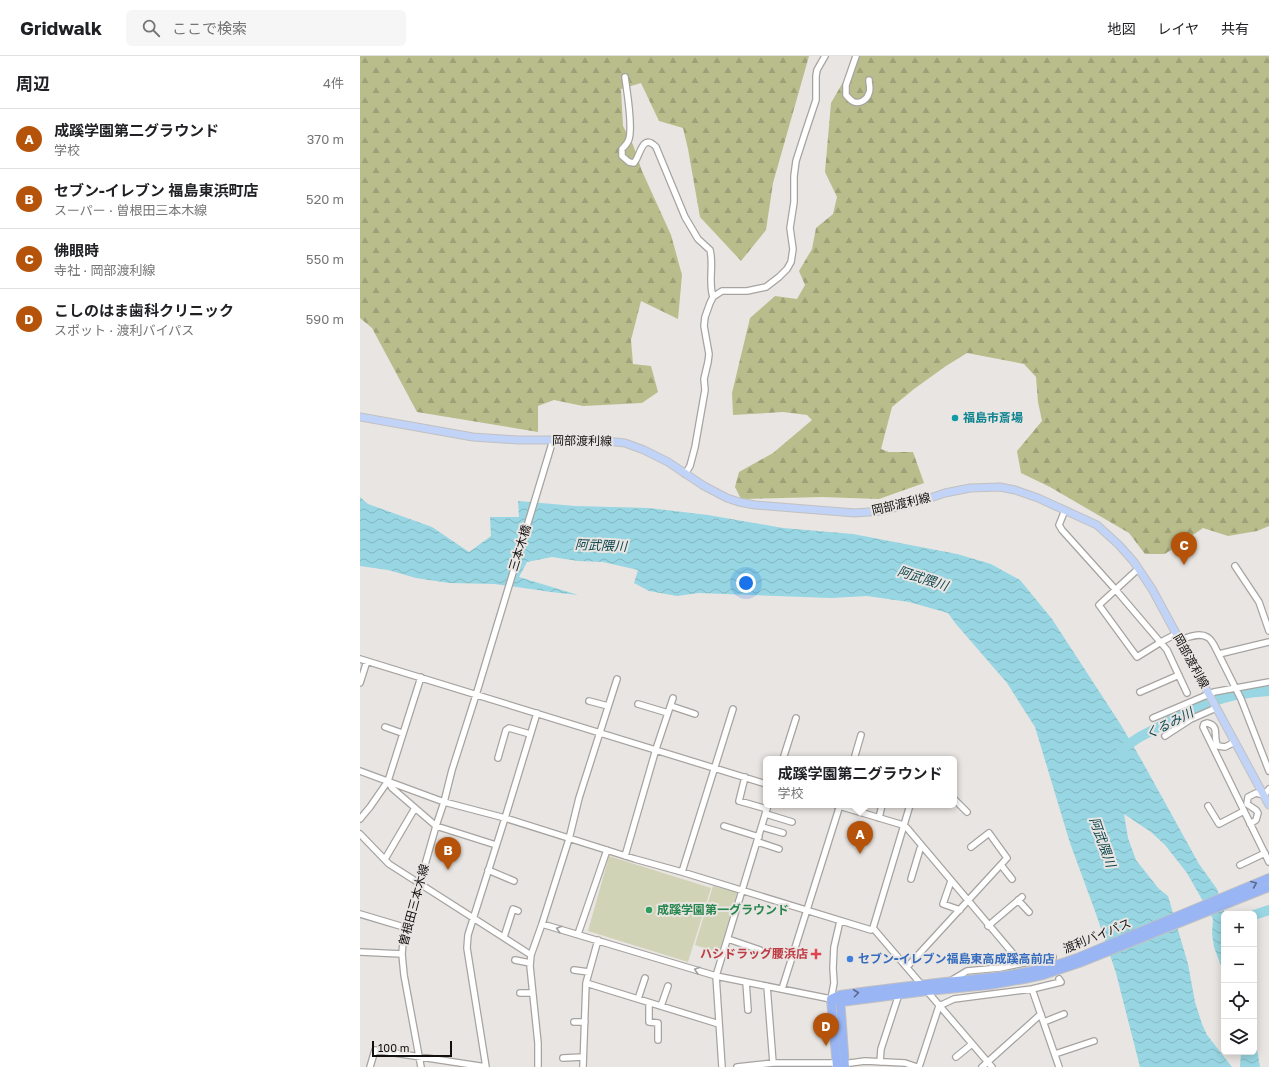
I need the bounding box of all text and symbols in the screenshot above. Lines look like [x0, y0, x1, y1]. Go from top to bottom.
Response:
search box [126, 10, 406, 46]
text: Gridwalk [20, 16, 102, 39]
icon: search [140, 17, 162, 39]
text: ここで検索 [172, 19, 247, 37]
text: 地図 [1107, 20, 1135, 37]
text: レイヤ [1157, 20, 1199, 37]
text: 共有 [1221, 20, 1249, 37]
text: 周辺 [16, 73, 50, 94]
text: 4件 [323, 75, 344, 91]
text: 成蹊学園第二グラウンド [54, 121, 219, 139]
text: A [24, 131, 34, 147]
text: 370 m [307, 131, 344, 147]
text: 学校 [54, 142, 80, 158]
text: セブン-イレブン 福島東浜町店 [54, 181, 258, 199]
text: B [24, 191, 34, 207]
text: 520 m [306, 191, 344, 207]
text: スーパー · 曽根田三本木線 [54, 202, 207, 218]
text: 佛眼時 [54, 241, 99, 259]
text: C [24, 251, 34, 267]
text: 550 m [306, 251, 344, 267]
text: 寺社 · 岡部渡利線 [54, 262, 155, 278]
text: こしのはま歯科クリニック [54, 301, 234, 319]
text: D [24, 311, 34, 327]
text: 590 m [306, 311, 344, 327]
text: スポット · 渡利バイパス [54, 322, 194, 338]
place label: 福島市斎場 [963, 410, 1023, 425]
marker: 福島市斎場 [950, 413, 960, 423]
street label: 岡部渡利線 [552, 432, 612, 449]
street label: 岡部渡利線 [870, 489, 932, 518]
street label: 三本木橋 [505, 523, 534, 573]
pin: C [1171, 532, 1197, 565]
water label: 阿武隈川 [575, 536, 629, 554]
water label: 阿武隈川 [896, 562, 952, 594]
your location [736, 573, 756, 593]
street label: 岡部渡利線 [1170, 631, 1213, 691]
water label: くるみ川 [1142, 703, 1197, 742]
popup [763, 756, 957, 808]
text: 成蹊学園第二グラウンド [777, 764, 943, 782]
text: 学校 [777, 785, 804, 801]
water label: 阿武隈川 [1087, 815, 1120, 871]
pin: A [847, 821, 873, 854]
pin: B [435, 837, 461, 870]
street label: 曽根田三本木線 [395, 862, 432, 947]
one-way arrow [1250, 881, 1257, 889]
place label: 成蹊学園第一グラウンド [657, 902, 789, 917]
marker: 成蹊学園第一グラウンド [644, 905, 654, 915]
map controls [1221, 911, 1257, 1055]
button: + [1221, 911, 1257, 947]
street label: 渡利バイパス [1061, 915, 1133, 956]
one-way arrow [556, 925, 563, 934]
place label: ハシドラッグ腰浜店 [700, 946, 808, 961]
button: − [1221, 947, 1257, 983]
marker: ハシドラッグ腰浜店 [811, 949, 821, 959]
place label: セブン-イレブン福島東高成蹊高前店 [858, 951, 1055, 966]
marker: セブン-イレブン福島東高成蹊高前店 [845, 954, 855, 964]
one-way arrow [694, 966, 701, 975]
button: locate [1221, 983, 1257, 1019]
one-way arrow [853, 988, 859, 997]
pin: D [813, 1013, 839, 1046]
button: layers [1221, 1019, 1257, 1055]
scale bar [372, 1039, 452, 1058]
text: 100 m [378, 1041, 409, 1054]

